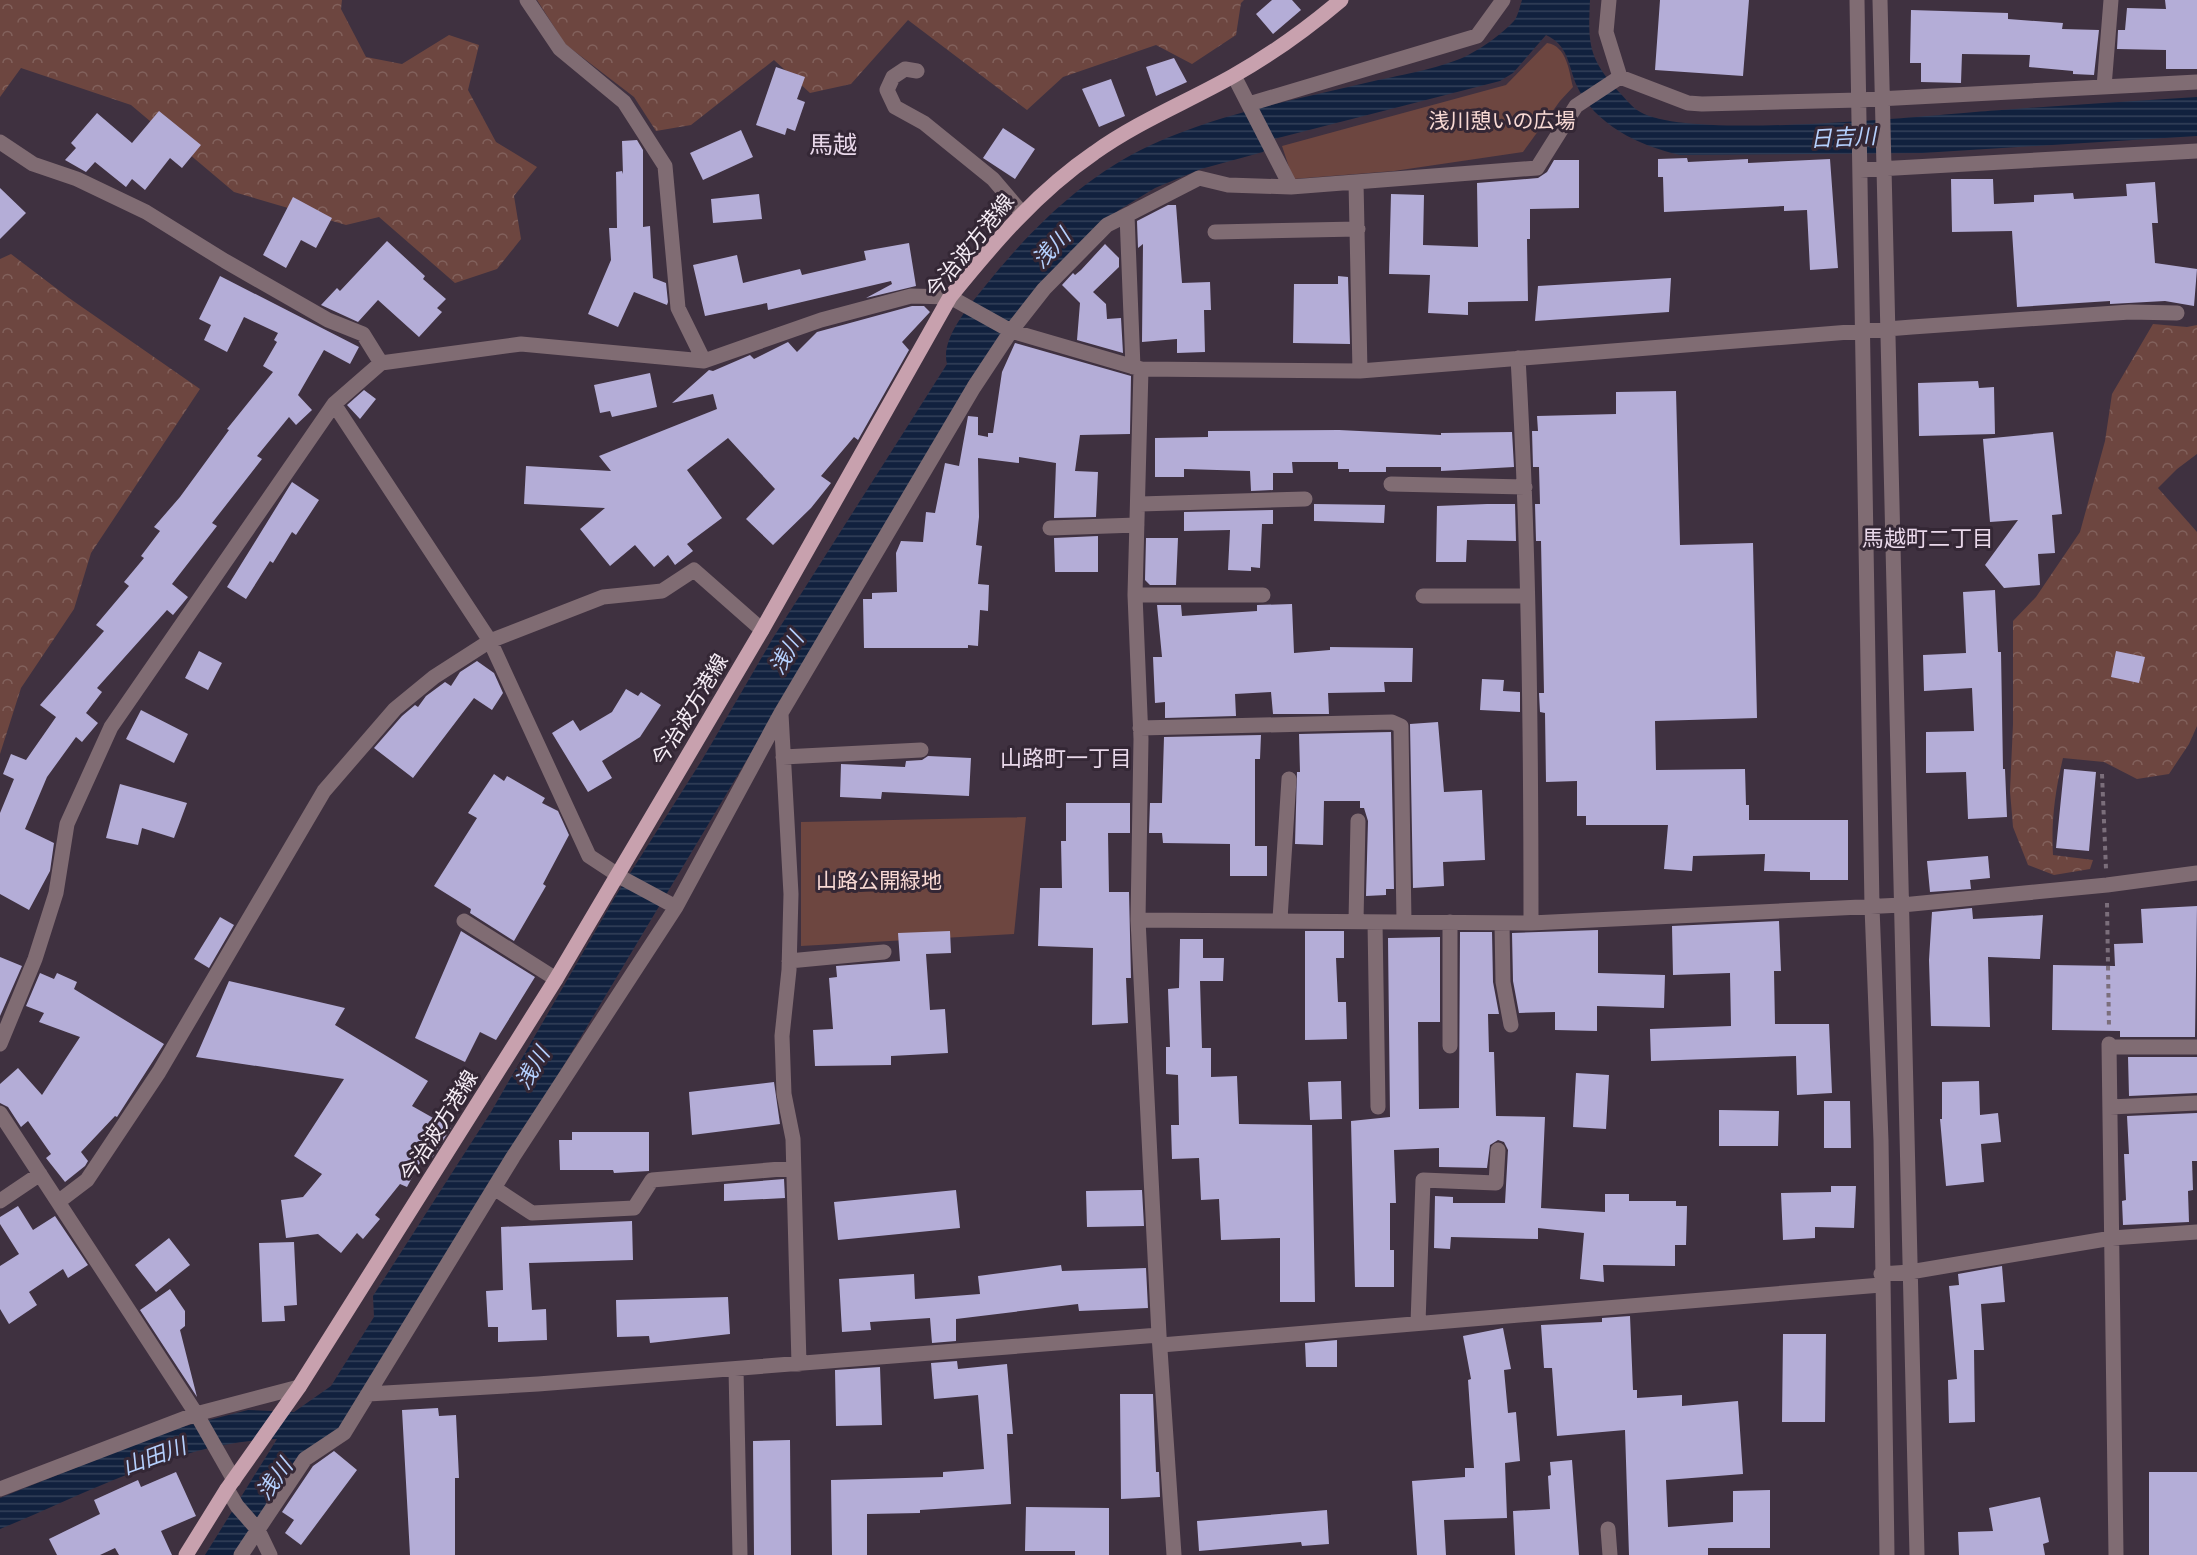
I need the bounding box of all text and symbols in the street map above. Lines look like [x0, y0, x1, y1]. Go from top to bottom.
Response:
park label: 浅川憩いの広場 [1429, 109, 1576, 133]
water label: 日吉川 [1809, 123, 1879, 153]
district label: 馬越 [809, 131, 857, 159]
street label: 今治波方港線 [921, 189, 1019, 303]
water label: 浅川 [1027, 222, 1078, 274]
district label: 馬越町二丁目 [1862, 526, 1994, 552]
water label: 浅川 [764, 626, 810, 679]
street label: 今治波方港線 [647, 650, 733, 770]
district label: 山路町一丁目 [1000, 746, 1132, 772]
park label: 山路公開緑地 [816, 869, 942, 893]
water label: 浅川 [510, 1041, 556, 1094]
street label: 今治波方港線 [395, 1066, 483, 1186]
water label: 山田川 [119, 1433, 192, 1480]
water label: 浅川 [251, 1453, 299, 1505]

